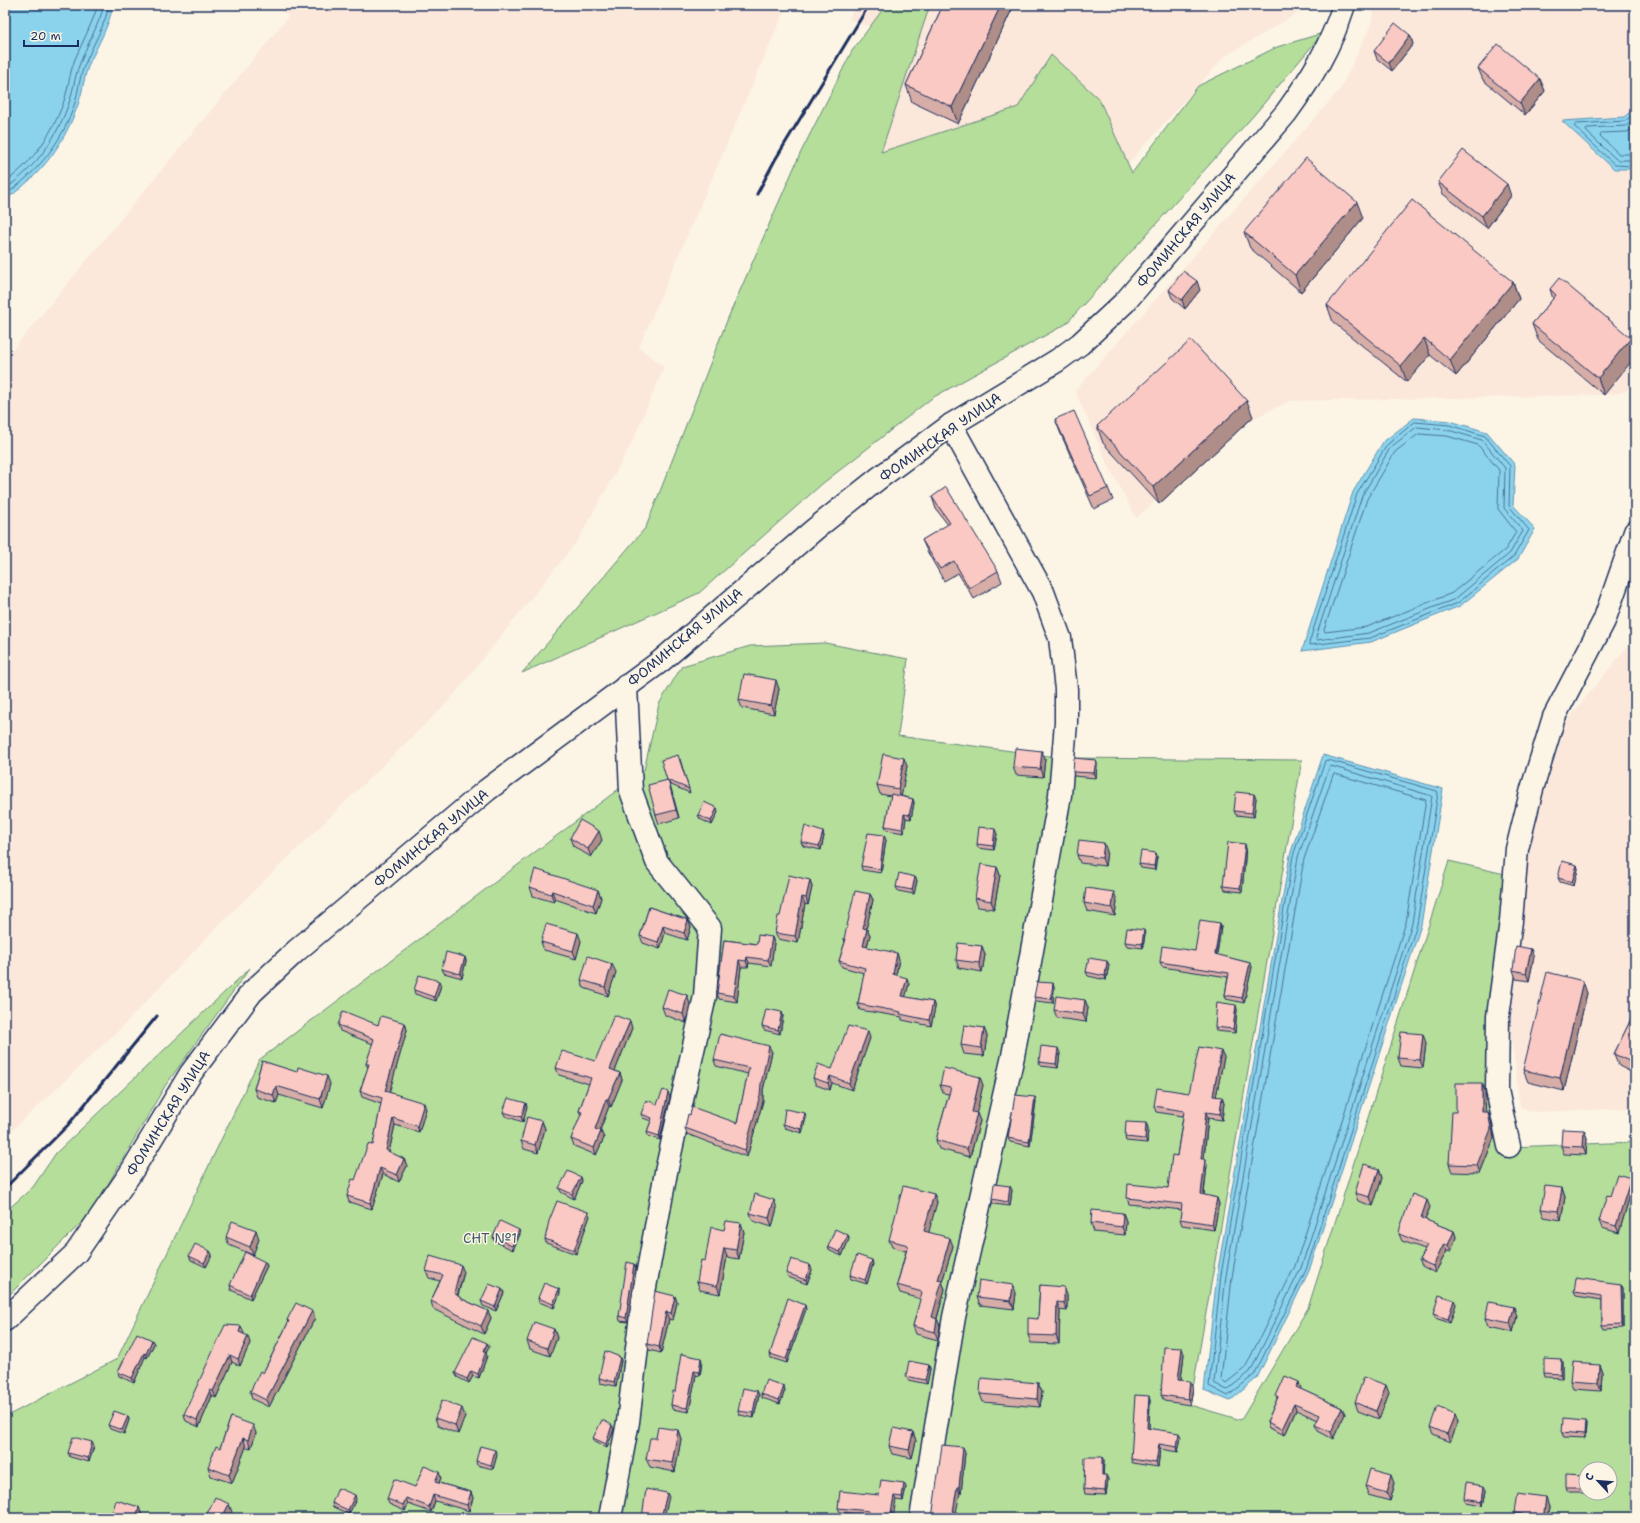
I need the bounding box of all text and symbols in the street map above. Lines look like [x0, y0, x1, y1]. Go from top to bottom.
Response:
scale bar [24, 22, 78, 48]
text: 20 m [30, 28, 61, 44]
street label: ФОМИНСКАЯ УЛИЦА [1133, 169, 1239, 291]
street label: ФОМИНСКАЯ УЛИЦА [876, 388, 1004, 486]
street label: ФОМИНСКАЯ УЛИЦА [624, 584, 746, 690]
street label: ФОМИНСКАЯ УЛИЦА [370, 785, 492, 891]
street label: ФОМИНСКАЯ УЛИЦА [122, 1047, 214, 1179]
park label: СНТ №1 [463, 1229, 517, 1247]
north arrow [1578, 1461, 1618, 1501]
text: С [1581, 1470, 1598, 1483]

